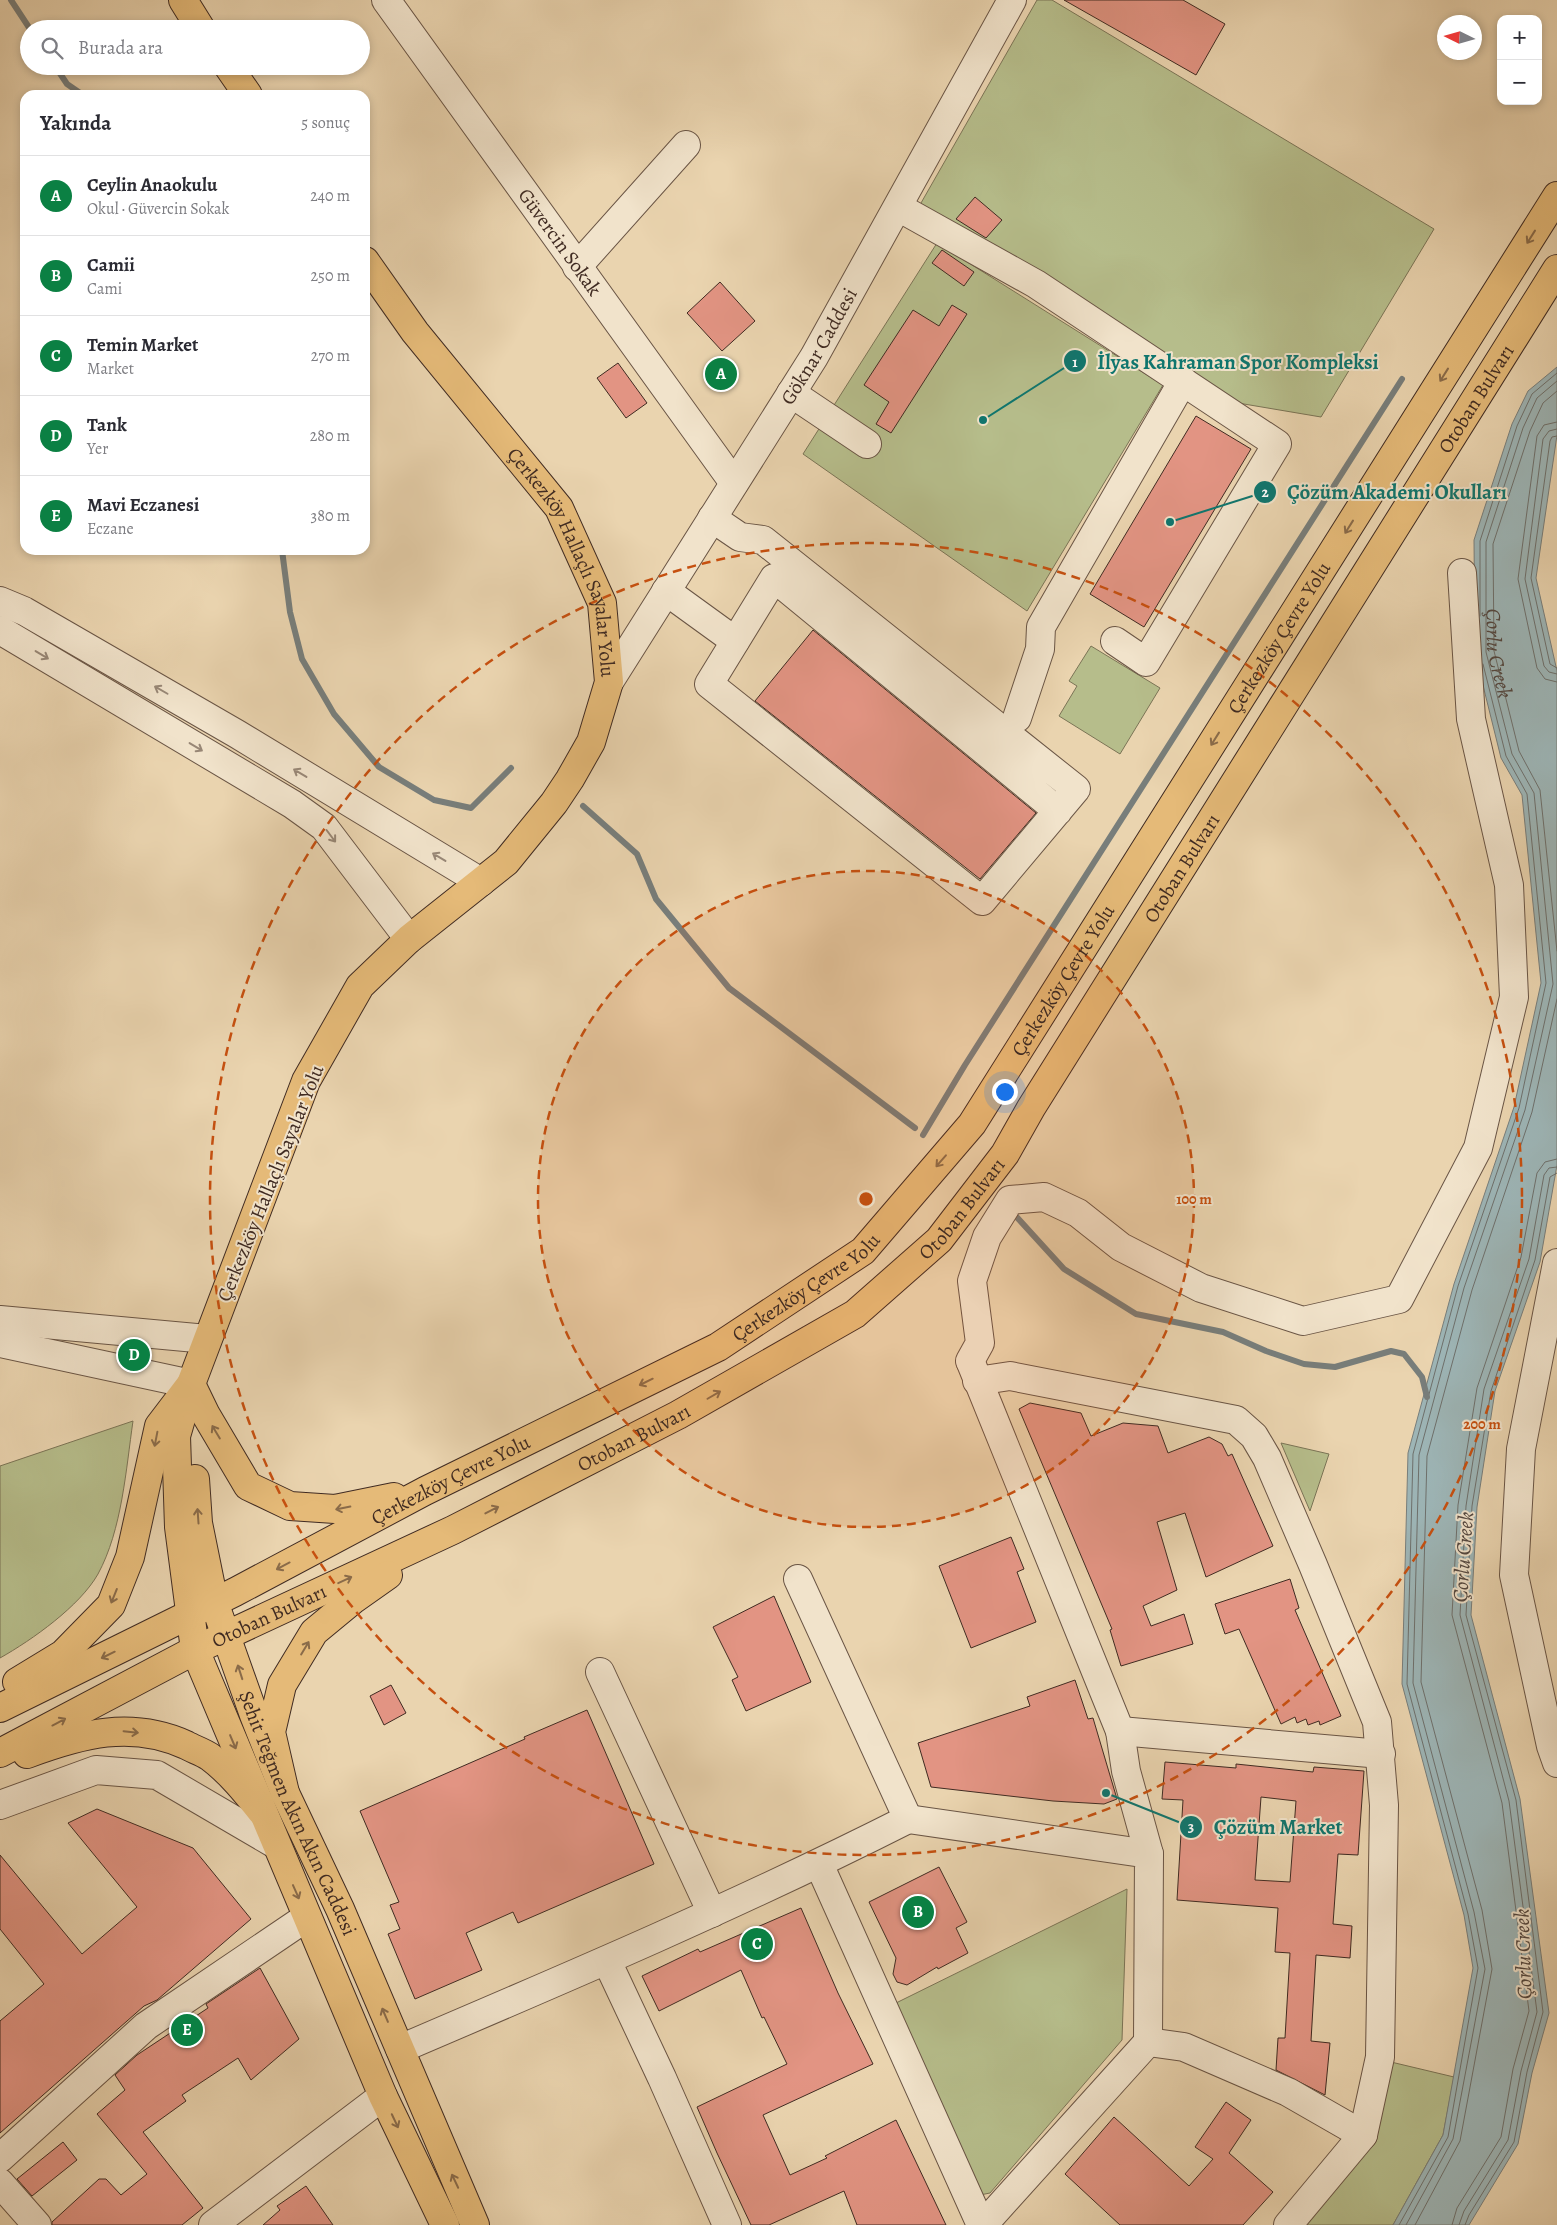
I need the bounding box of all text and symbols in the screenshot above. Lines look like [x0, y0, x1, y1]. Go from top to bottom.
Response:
north arrow [1437, 15, 1482, 60]
map controls [1497, 15, 1542, 105]
button: + [1497, 15, 1542, 60]
search box [20, 20, 370, 75]
icon: search [38, 34, 66, 62]
text: Burada ara [78, 35, 163, 61]
button: − [1497, 60, 1542, 105]
text: Yakında [40, 109, 111, 137]
text: 5 sonuç [301, 112, 350, 134]
text: Ceylin Anaokulu [87, 172, 217, 198]
street label: Güvercin Sokak [512, 183, 608, 301]
text: A [51, 185, 61, 207]
text: 240 m [310, 185, 350, 207]
text: Okul · Güvercin Sokak [87, 198, 230, 220]
one-way arrow [1526, 230, 1536, 244]
text: Camii [87, 252, 135, 278]
text: B [51, 265, 61, 287]
text: 250 m [311, 265, 350, 287]
text: Cami [87, 278, 122, 300]
street label: Göknar Caddesi [774, 283, 864, 410]
text: Temin Market [87, 332, 198, 358]
street label: Otoban Bulvarı [1432, 339, 1520, 458]
callout: İlyas Kahraman Spor Kompleksi [1062, 343, 1389, 379]
text: C [51, 345, 61, 367]
text: 270 m [311, 345, 350, 367]
text: İlyas Kahraman Spor Kompleksi [1097, 348, 1379, 376]
text: 1 [1072, 352, 1078, 372]
pin: A [705, 355, 737, 393]
text: Market [87, 358, 134, 380]
one-way arrow [1439, 367, 1449, 381]
text: Tank [87, 412, 127, 438]
text: D [50, 425, 62, 447]
text: 280 m [310, 425, 350, 447]
text: Yer [87, 438, 108, 460]
street label: Çerkezköy Hallaçlı Sayalar Yolu [501, 442, 622, 678]
callout: Çözüm Akademi Okulları [1252, 474, 1517, 510]
text: Çözüm Akademi Okulları [1287, 478, 1507, 506]
text: 2 [1261, 482, 1269, 502]
text: Mavi Eczanesi [87, 492, 199, 518]
text: E [51, 505, 61, 527]
text: 380 m [311, 505, 350, 527]
text: Eczane [87, 518, 134, 540]
one-way arrow [1343, 520, 1353, 534]
street label: Çerkezköy Çevre Yolu [1221, 557, 1337, 719]
water label: Çorlu Creek [1480, 608, 1519, 701]
one-way arrow [34, 650, 48, 660]
one-way arrow [153, 685, 168, 695]
one-way arrow [1210, 731, 1220, 745]
one-way arrow [189, 742, 204, 752]
one-way arrow [294, 767, 308, 777]
street label: Otoban Bulvarı [1138, 809, 1226, 928]
one-way arrow [326, 829, 337, 842]
one-way arrow [433, 852, 447, 862]
street label: Çerkezköy Çevre Yolu [1005, 899, 1121, 1062]
street label: Çerkezköy Hallaçlı Sayalar Yolu [211, 1061, 330, 1306]
your location [992, 1079, 1018, 1105]
street label: Otoban Bulvarı [913, 1152, 1011, 1266]
one-way arrow [935, 1155, 946, 1168]
text: 100 m [1176, 1189, 1212, 1209]
centre of rings [857, 1190, 875, 1208]
street label: Çerkezköy Çevre Yolu [727, 1227, 887, 1348]
pin: D [118, 1336, 150, 1374]
one-way arrow [639, 1378, 654, 1387]
one-way arrow [706, 1390, 721, 1400]
street label: Otoban Bulvarı [573, 1398, 695, 1478]
text: 200 m [1463, 1414, 1501, 1434]
one-way arrow [210, 1426, 220, 1440]
street label: Çerkezköy Çevre Yolu [366, 1429, 535, 1531]
one-way arrow [151, 1431, 161, 1447]
one-way arrow [336, 1503, 352, 1513]
one-way arrow [484, 1505, 499, 1514]
one-way arrow [193, 1508, 203, 1524]
water label: Çorlu Creek [1446, 1511, 1480, 1603]
one-way arrow [276, 1562, 290, 1572]
one-way arrow [338, 1575, 353, 1585]
street label: Otoban Bulvarı [207, 1578, 331, 1654]
one-way arrow [109, 1588, 119, 1603]
one-way arrow [300, 1642, 310, 1656]
one-way arrow [101, 1650, 116, 1660]
one-way arrow [235, 1665, 244, 1680]
street label: Şehit Teğmen Akın Akın Caddesi [232, 1687, 363, 1940]
one-way arrow [51, 1717, 66, 1727]
one-way arrow [123, 1727, 139, 1737]
one-way arrow [229, 1734, 238, 1749]
callout: Çözüm Market [1179, 1809, 1352, 1845]
text: Çözüm Market [1214, 1813, 1342, 1841]
text: 3 [1188, 1817, 1194, 1837]
one-way arrow [291, 1884, 301, 1899]
pin: B [902, 1893, 934, 1931]
water label: Çorlu Creek [1507, 1908, 1539, 2000]
pin: C [741, 1925, 773, 1963]
one-way arrow [380, 2008, 390, 2023]
pin: E [171, 2011, 203, 2049]
one-way arrow [391, 2114, 401, 2129]
one-way arrow [450, 2174, 459, 2189]

